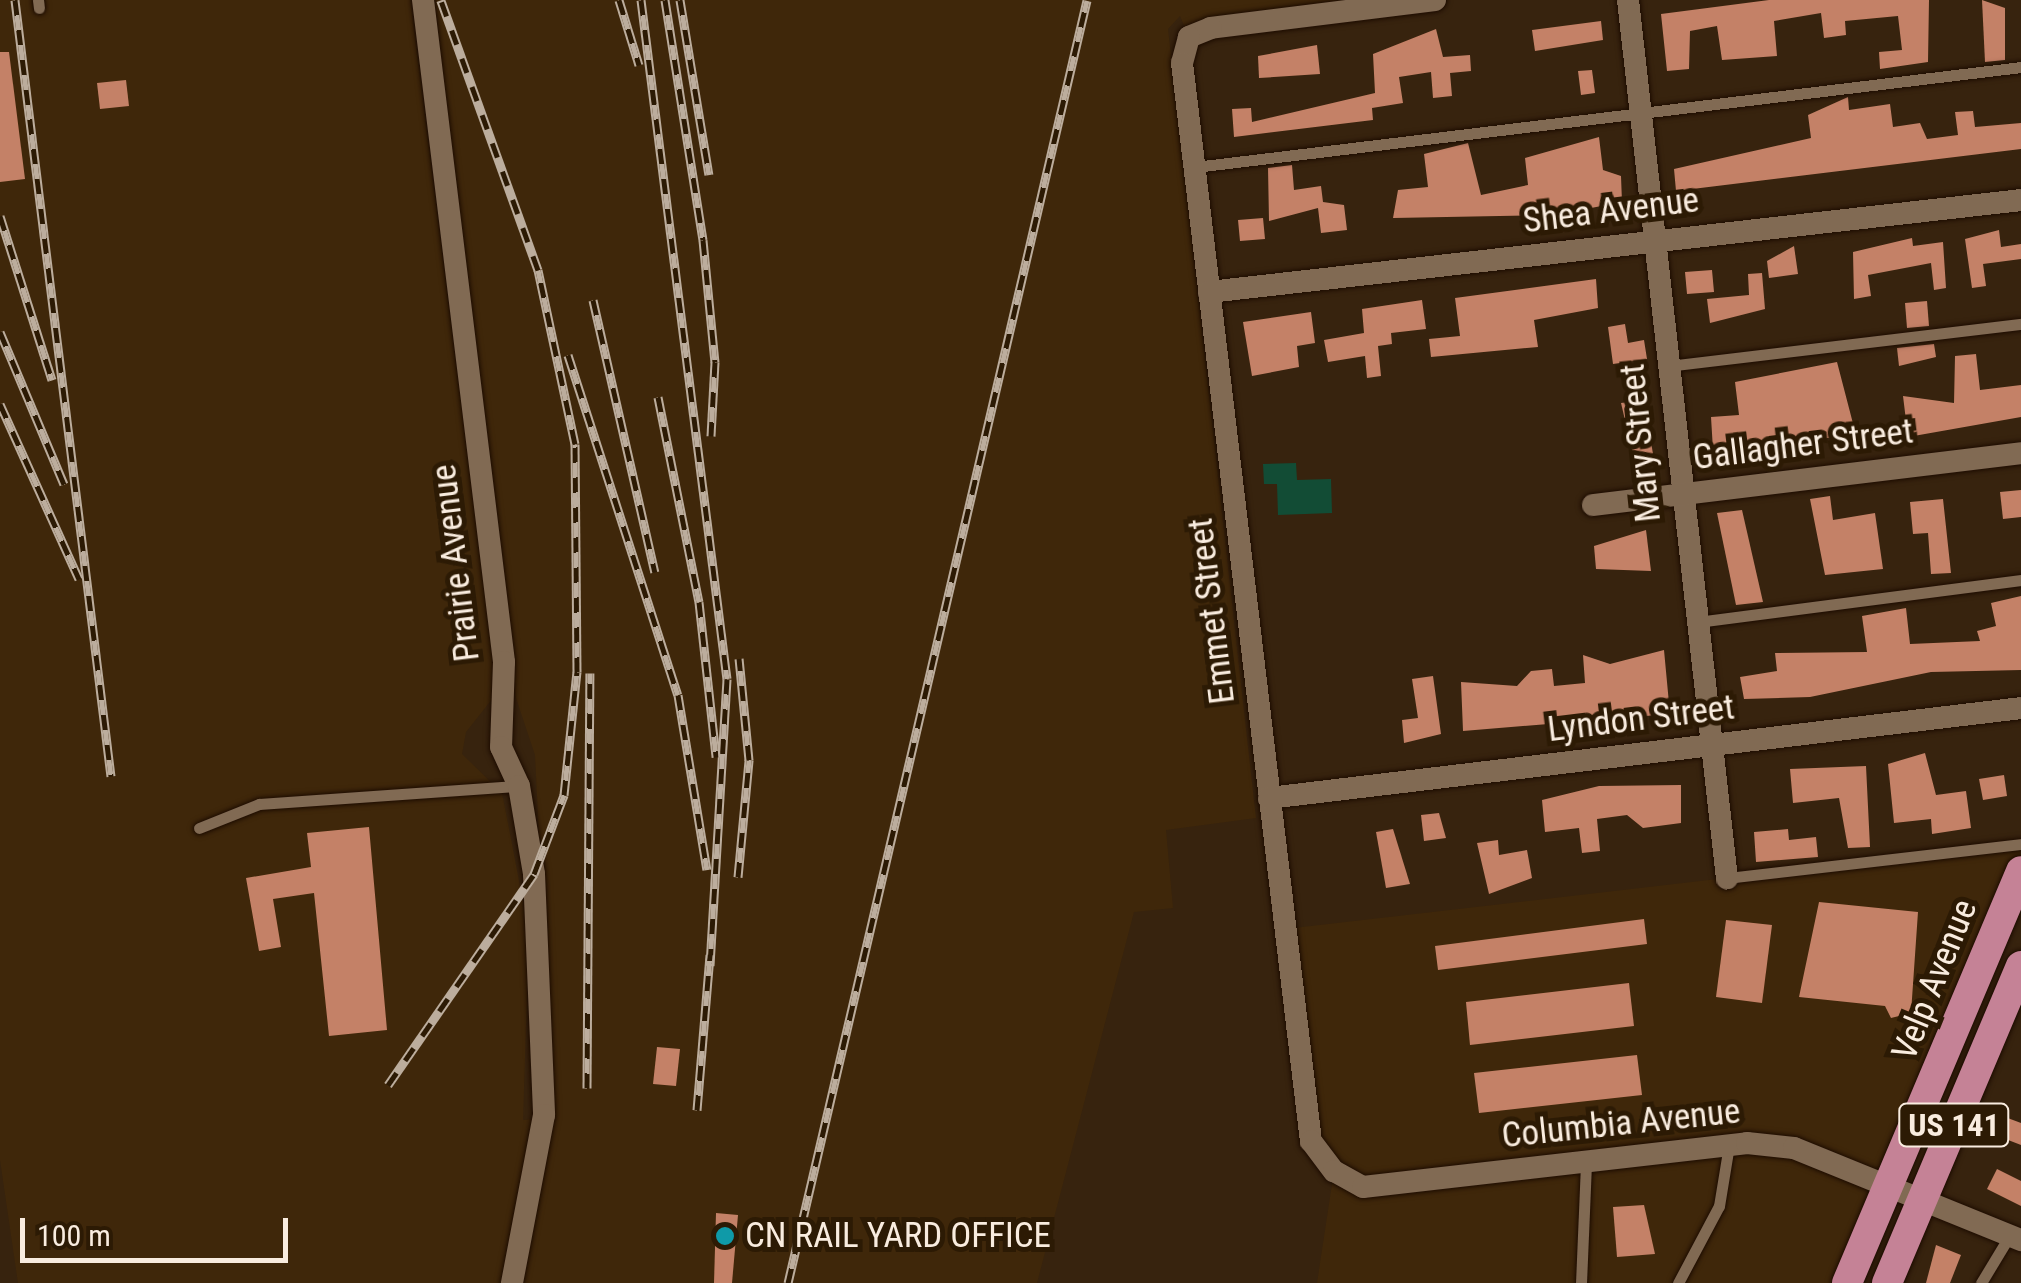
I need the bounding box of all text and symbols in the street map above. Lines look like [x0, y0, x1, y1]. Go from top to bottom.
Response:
street label: Shea Avenue [1521, 179, 1701, 243]
street label: Mary Street [1612, 362, 1670, 524]
street label: Gallagher Street [1690, 411, 1916, 479]
street label: Prairie Avenue [423, 462, 489, 664]
street label: Emmet Street [1180, 516, 1244, 706]
street label: Lyndon Street [1545, 687, 1737, 751]
street label: Velp Avenue [1884, 894, 1986, 1066]
street label: Columbia Avenue [1500, 1091, 1742, 1157]
road number: US 141 [1896, 1098, 2012, 1152]
scale bar [25, 1198, 292, 1260]
place label: CN RAIL YARD OFFICE [745, 1215, 1051, 1257]
text: 100 m [37, 1218, 111, 1253]
marker: CN RAIL YARD OFFICE [714, 1225, 736, 1247]

